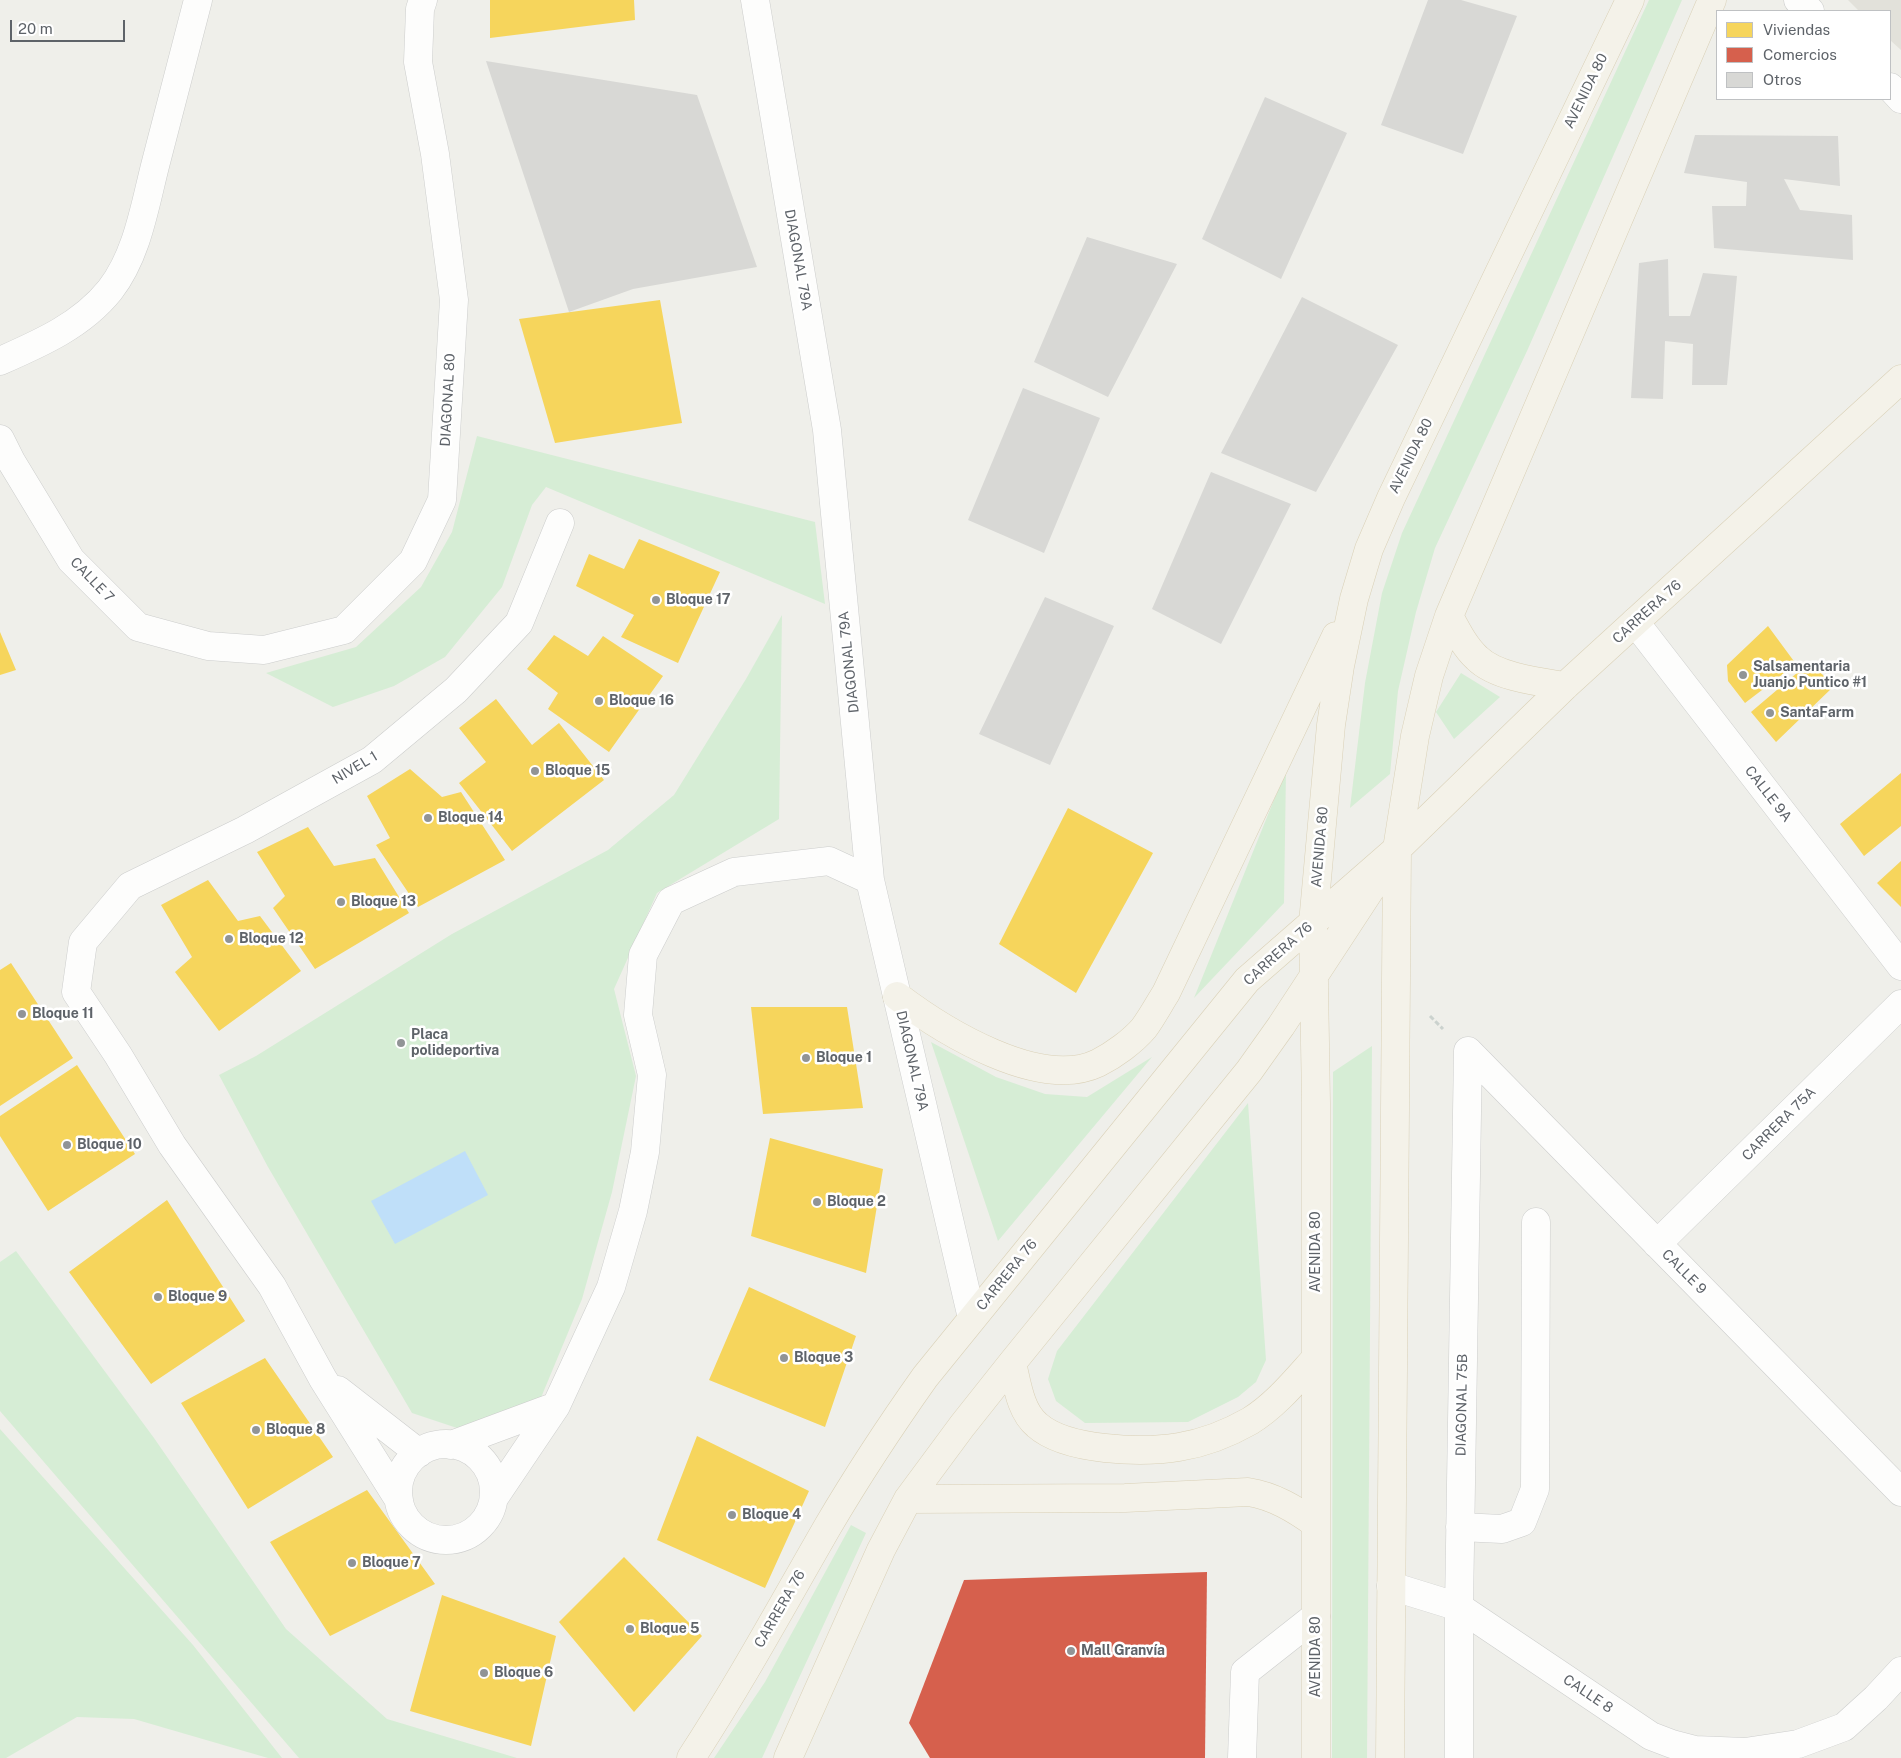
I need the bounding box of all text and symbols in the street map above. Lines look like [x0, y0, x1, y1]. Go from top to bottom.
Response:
scale bar [12, 10, 128, 42]
legend [1716, 10, 1891, 100]
text: 20 m [18, 20, 53, 37]
text: Viviendas [1763, 21, 1830, 38]
text: Comercios [1763, 46, 1837, 63]
street label: AVENIDA 80 [1561, 51, 1611, 131]
text: Otros [1763, 71, 1802, 88]
street label: DIAGONAL 79A [781, 208, 815, 312]
street label: DIAGONAL 80 [437, 353, 459, 447]
street label: AVENIDA 80 [1386, 416, 1436, 496]
street label: CALLE 7 [66, 554, 118, 606]
street label: CARRERA 76 [1609, 577, 1685, 647]
place label: Bloque 17 [666, 592, 731, 608]
marker: Bloque 17 [650, 594, 662, 606]
street label: DIAGONAL 79A [835, 610, 863, 714]
place label: Salsamentaria Juanjo Puntico #1 [1753, 659, 1867, 692]
marker: Salsamentaria Juanjo Puntico #1 [1737, 669, 1749, 681]
place label: Bloque 16 [609, 693, 674, 709]
marker: Bloque 16 [593, 695, 605, 707]
place label: SantaFarm [1780, 705, 1854, 721]
marker: SantaFarm [1764, 707, 1776, 719]
street label: NIVEL 1 [329, 748, 381, 788]
place label: Bloque 15 [545, 763, 610, 779]
street label: CALLE 9A [1741, 763, 1795, 825]
marker: Bloque 15 [529, 765, 541, 777]
street label: AVENIDA 80 [1308, 806, 1332, 888]
place label: Bloque 14 [438, 810, 503, 826]
marker: Bloque 14 [422, 812, 434, 824]
place label: Bloque 13 [351, 894, 416, 910]
marker: Bloque 13 [335, 896, 347, 908]
street label: CARRERA 76 [1240, 919, 1316, 989]
place label: Bloque 12 [239, 931, 304, 947]
marker: Bloque 12 [223, 933, 235, 945]
place label: Bloque 11 [32, 1006, 94, 1022]
marker: Bloque 11 [16, 1008, 28, 1020]
street label: DIAGONAL 79A [892, 1009, 932, 1113]
place label: Placa polideportiva [411, 1027, 499, 1060]
marker: Placa polideportiva [395, 1037, 407, 1049]
place label: Bloque 1 [816, 1050, 872, 1066]
marker: Bloque 1 [800, 1052, 812, 1064]
street label: CARRERA 75A [1739, 1084, 1819, 1164]
place label: Bloque 10 [77, 1137, 142, 1153]
marker: Bloque 10 [61, 1139, 73, 1151]
place label: Bloque 2 [827, 1194, 886, 1210]
marker: Bloque 2 [811, 1196, 823, 1208]
street label: AVENIDA 80 [1308, 1211, 1324, 1293]
street label: CARRERA 76 [973, 1236, 1041, 1314]
street label: CALLE 9 [1658, 1246, 1710, 1298]
place label: Bloque 9 [168, 1289, 227, 1305]
marker: Bloque 9 [152, 1291, 164, 1303]
place label: Bloque 3 [794, 1350, 853, 1366]
marker: Bloque 3 [778, 1352, 790, 1364]
street label: DIAGONAL 75B [1453, 1354, 1471, 1456]
place label: Bloque 8 [266, 1422, 325, 1438]
marker: Bloque 8 [250, 1424, 262, 1436]
place label: Bloque 4 [742, 1507, 801, 1523]
marker: Bloque 4 [726, 1509, 738, 1521]
place label: Bloque 7 [362, 1555, 421, 1571]
marker: Bloque 7 [346, 1557, 358, 1569]
street label: CARRERA 76 [751, 1567, 809, 1651]
street label: AVENIDA 80 [1308, 1616, 1324, 1698]
place label: Bloque 5 [640, 1621, 699, 1637]
marker: Bloque 5 [624, 1623, 636, 1635]
place label: Mall Granvía [1081, 1643, 1165, 1659]
marker: Mall Granvía [1065, 1645, 1077, 1657]
place label: Bloque 6 [494, 1665, 553, 1681]
marker: Bloque 6 [478, 1667, 490, 1679]
street label: CALLE 8 [1560, 1671, 1616, 1717]

